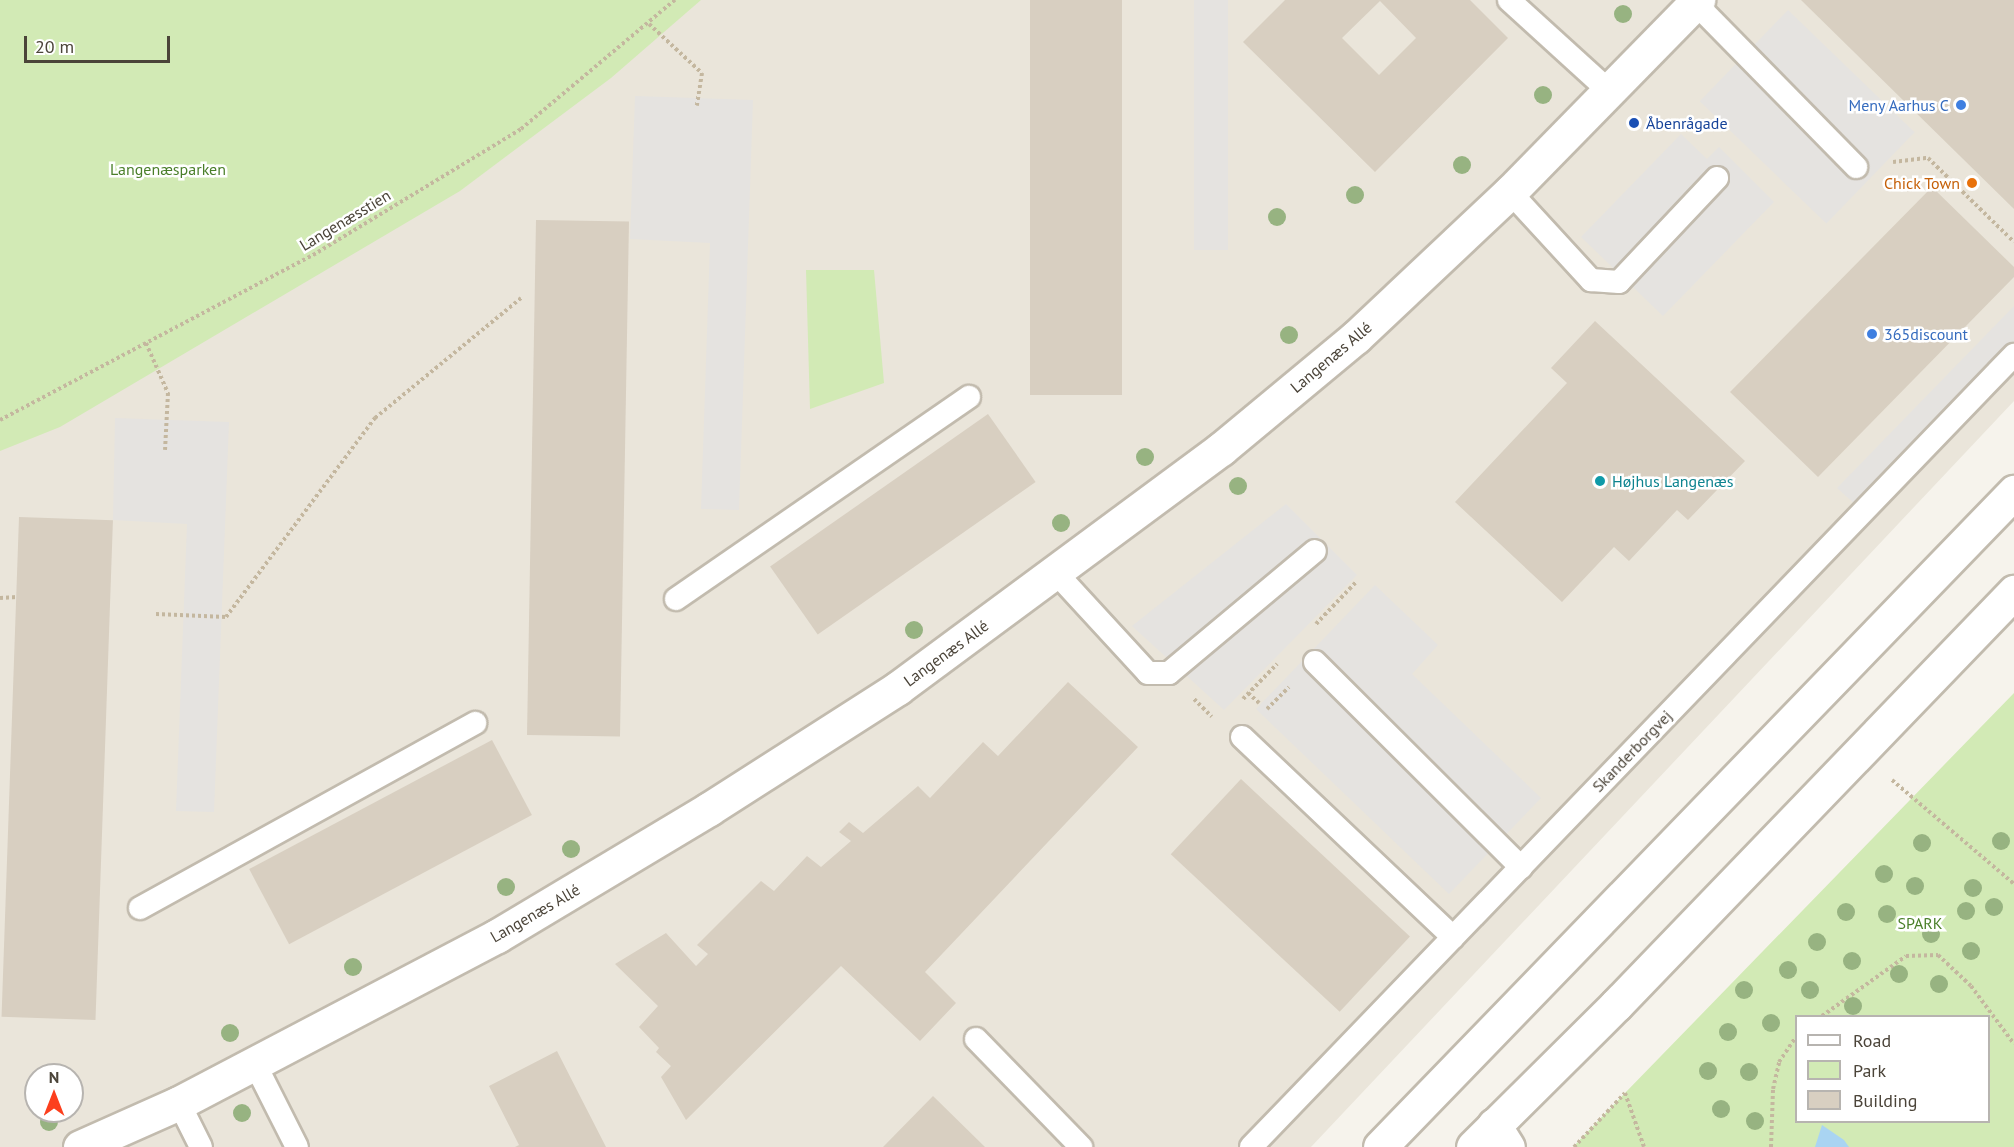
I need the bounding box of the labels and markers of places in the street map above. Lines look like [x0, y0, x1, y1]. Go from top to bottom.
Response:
place label: Meny Aarhus C [1847, 95, 1949, 115]
marker: Meny Aarhus C [1954, 98, 1968, 112]
place label: Åbenrågade [1646, 113, 1728, 133]
marker: Åbenrågade [1627, 116, 1641, 130]
place label: Chick Town [1883, 173, 1960, 193]
marker: Chick Town [1965, 176, 1979, 190]
place label: 365discount [1884, 324, 1968, 344]
marker: 365discount [1865, 327, 1879, 341]
place label: Højhus Langenæs [1612, 471, 1734, 491]
marker: Højhus Langenæs [1593, 474, 1607, 488]

